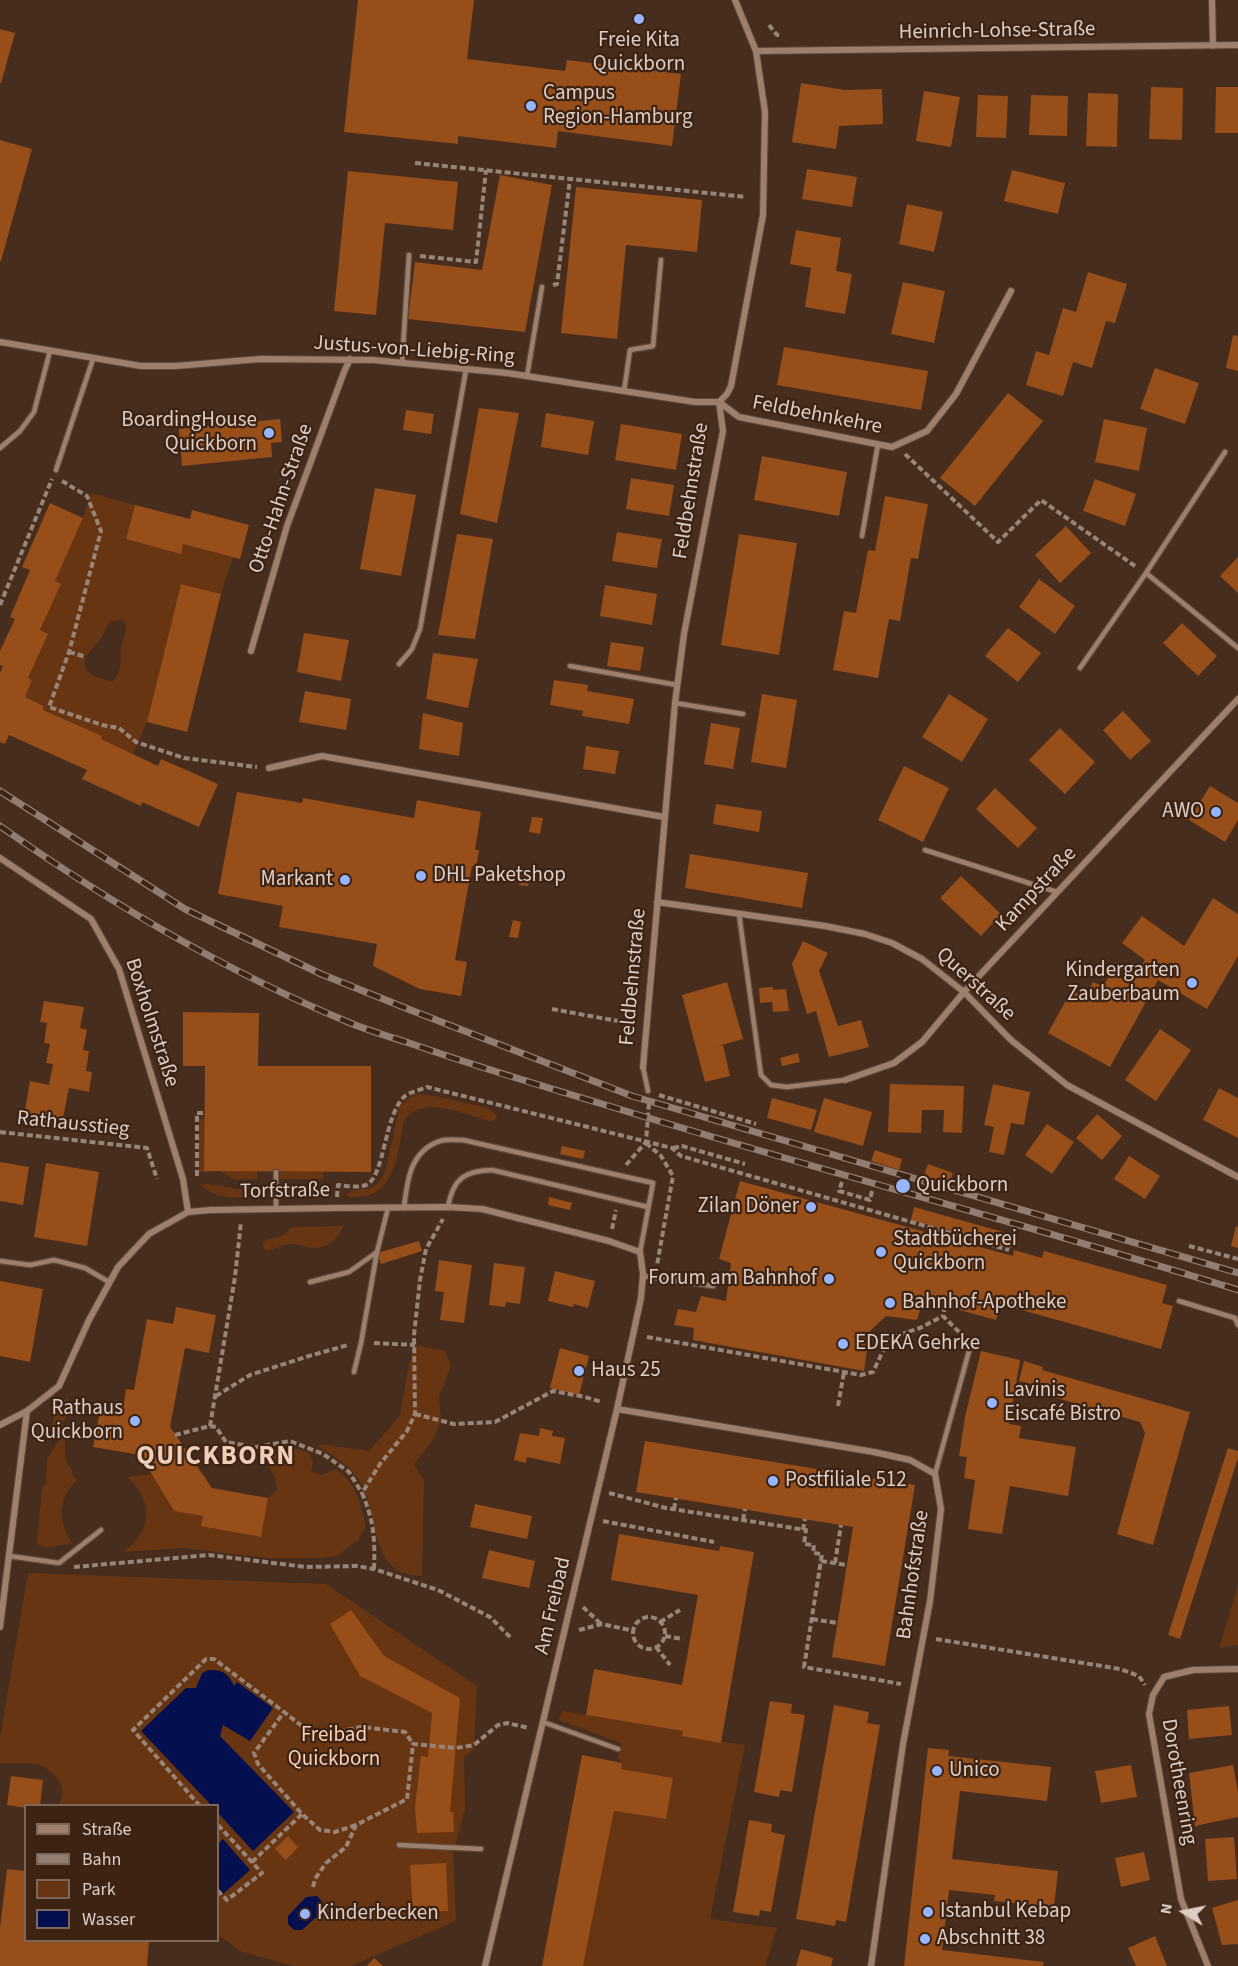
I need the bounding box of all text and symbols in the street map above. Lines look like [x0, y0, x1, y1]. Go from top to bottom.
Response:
marker: Freie Kita Quickborn [632, 12, 646, 26]
street label: Heinrich-Lohse-Straße [898, 18, 1096, 46]
place label: Freie Kita Quickborn [593, 28, 685, 78]
place label: Campus Region-Hamburg [543, 81, 692, 131]
marker: Campus Region-Hamburg [524, 99, 538, 113]
street label: Justus-von-Liebig-Ring [312, 331, 516, 371]
street label: Feldbehnkehre [750, 391, 884, 441]
place label: BoardingHouse Quickborn [121, 408, 257, 458]
street label: Otto-Hahn-Straße [245, 421, 319, 577]
street label: Feldbehnstraße [669, 421, 715, 561]
marker: BoardingHouse Quickborn [262, 426, 276, 440]
place label: AWO [1162, 799, 1204, 825]
marker: AWO [1209, 805, 1223, 819]
street label: Kampstraße [991, 842, 1083, 938]
place label: DHL Paketshop [433, 863, 566, 889]
place label: Markant [261, 867, 333, 893]
marker: DHL Paketshop [414, 869, 428, 883]
marker: Markant [338, 873, 352, 887]
street label: Feldbehnstraße [615, 907, 653, 1047]
street label: Querstraße [930, 943, 1020, 1027]
street label: Boxholmstraße [118, 956, 184, 1090]
place label: Kindergarten Zauberbaum [1065, 958, 1180, 1008]
marker: Kindergarten Zauberbaum [1185, 976, 1199, 990]
street label: Rathausstieg [16, 1107, 130, 1143]
place label: Quickborn [916, 1173, 1008, 1199]
marker: Quickborn [894, 1177, 912, 1195]
street label: Torfstraße [240, 1179, 330, 1205]
place label: Zilan Döner [697, 1194, 799, 1220]
marker: Zilan Döner [804, 1200, 818, 1214]
place label: Stadtbücherei Quickborn [893, 1227, 1017, 1277]
marker: Stadtbücherei Quickborn [874, 1245, 888, 1259]
place label: Forum am Bahnhof [648, 1266, 817, 1292]
marker: Forum am Bahnhof [822, 1272, 836, 1286]
place label: Bahnhof-Apotheke [902, 1290, 1066, 1316]
marker: Bahnhof-Apotheke [883, 1296, 897, 1310]
place label: EDEKA Gehrke [855, 1331, 980, 1357]
marker: EDEKA Gehrke [836, 1337, 850, 1351]
place label: Haus 25 [591, 1358, 661, 1384]
marker: Haus 25 [572, 1364, 586, 1378]
place label: Lavinis Eiscafé Bistro [1004, 1378, 1121, 1428]
place label: Rathaus Quickborn [31, 1396, 123, 1446]
marker: Lavinis Eiscafé Bistro [985, 1396, 999, 1410]
marker: Rathaus Quickborn [128, 1414, 142, 1428]
district label: QUICKBORN [136, 1442, 296, 1474]
place label: Postfiliale 512 [785, 1468, 907, 1494]
marker: Postfiliale 512 [766, 1474, 780, 1488]
street label: Bahnhofstraße [892, 1509, 936, 1641]
street label: Am Freibad [531, 1555, 577, 1657]
street label: Dorotheenring [1154, 1717, 1202, 1847]
park label: Freibad Quickborn [288, 1723, 380, 1773]
place label: Unico [949, 1758, 1000, 1784]
marker: Unico [930, 1764, 944, 1778]
legend [24, 1804, 219, 1942]
text: Straße [82, 1817, 131, 1842]
text: Bahn [82, 1847, 121, 1872]
text: Park [82, 1877, 116, 1902]
north arrow [1154, 1882, 1214, 1942]
place label: Istanbul Kebap [940, 1899, 1071, 1925]
place label: Kinderbecken [317, 1901, 439, 1927]
text: N [1155, 1902, 1178, 1916]
marker: Istanbul Kebap [921, 1905, 935, 1919]
text: Wasser [82, 1907, 135, 1932]
marker: Kinderbecken [298, 1907, 312, 1921]
place label: Abschnitt 38 [937, 1926, 1045, 1952]
marker: Abschnitt 38 [918, 1932, 932, 1946]

